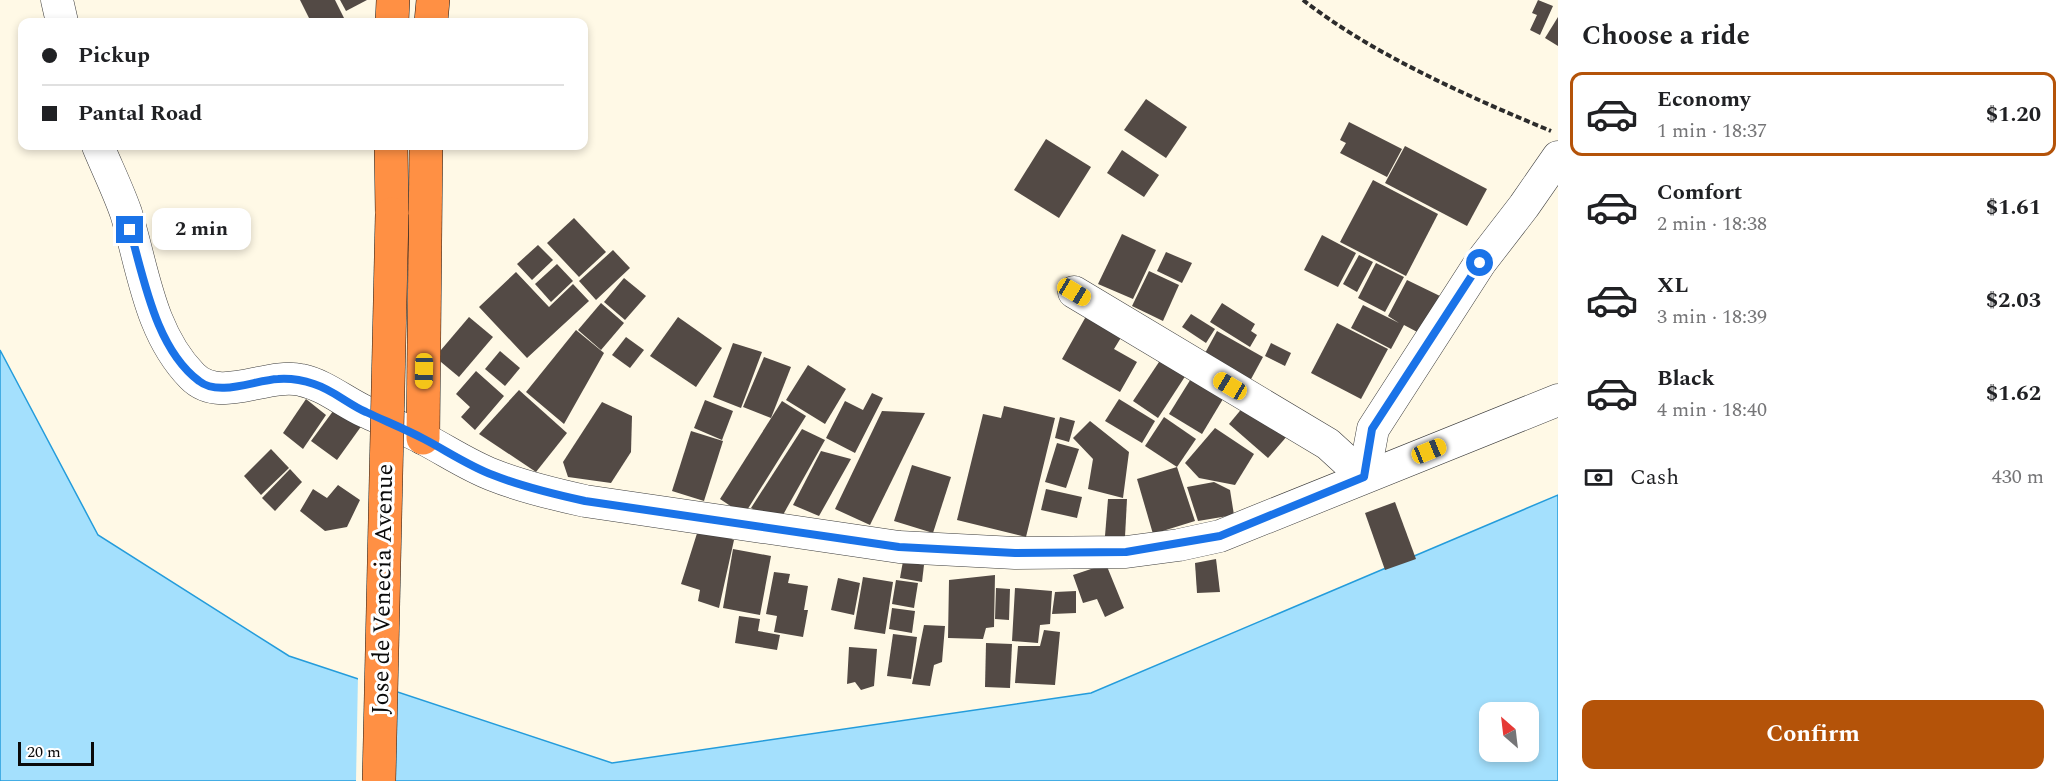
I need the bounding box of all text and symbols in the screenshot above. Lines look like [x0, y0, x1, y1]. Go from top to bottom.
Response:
text: Choose a ride [1582, 15, 1750, 57]
text: Pickup [78, 39, 150, 72]
text: Economy [1657, 83, 1750, 116]
icon: car [1585, 87, 1639, 141]
text: Pantal Road [78, 97, 202, 130]
text: $1.20 [1986, 98, 2041, 131]
text: 1 min · 18:37 [1657, 116, 1767, 146]
text: Comfort [1657, 176, 1742, 209]
icon: car [1585, 180, 1639, 234]
text: $1.61 [1986, 191, 2041, 224]
callout: 2 min [151, 209, 250, 251]
text: 2 min · 18:38 [1657, 209, 1767, 239]
text: 2 min [175, 214, 228, 244]
route end [116, 216, 143, 243]
route start [1466, 249, 1493, 276]
text: XL [1657, 269, 1688, 302]
icon: car [1585, 273, 1639, 327]
car [1054, 275, 1094, 309]
text: $2.03 [1986, 284, 2041, 317]
text: 3 min · 18:39 [1657, 302, 1767, 332]
car [415, 353, 433, 389]
text: Black [1657, 362, 1715, 395]
icon: car [1585, 366, 1639, 420]
car [1210, 369, 1250, 403]
text: $1.62 [1986, 377, 2041, 410]
text: 4 min · 18:40 [1657, 395, 1767, 425]
car [1409, 436, 1449, 466]
icon: cash [1582, 461, 1615, 494]
text: Cash [1630, 461, 1679, 494]
text: 430 m [1992, 462, 2044, 492]
street label: Jose de Venecia Avenue [363, 463, 403, 715]
button: Confirm [1582, 700, 2044, 769]
north arrow [1479, 702, 1539, 762]
map controls [1479, 702, 1539, 762]
scale bar [18, 739, 94, 766]
text: 20 m [27, 740, 61, 764]

